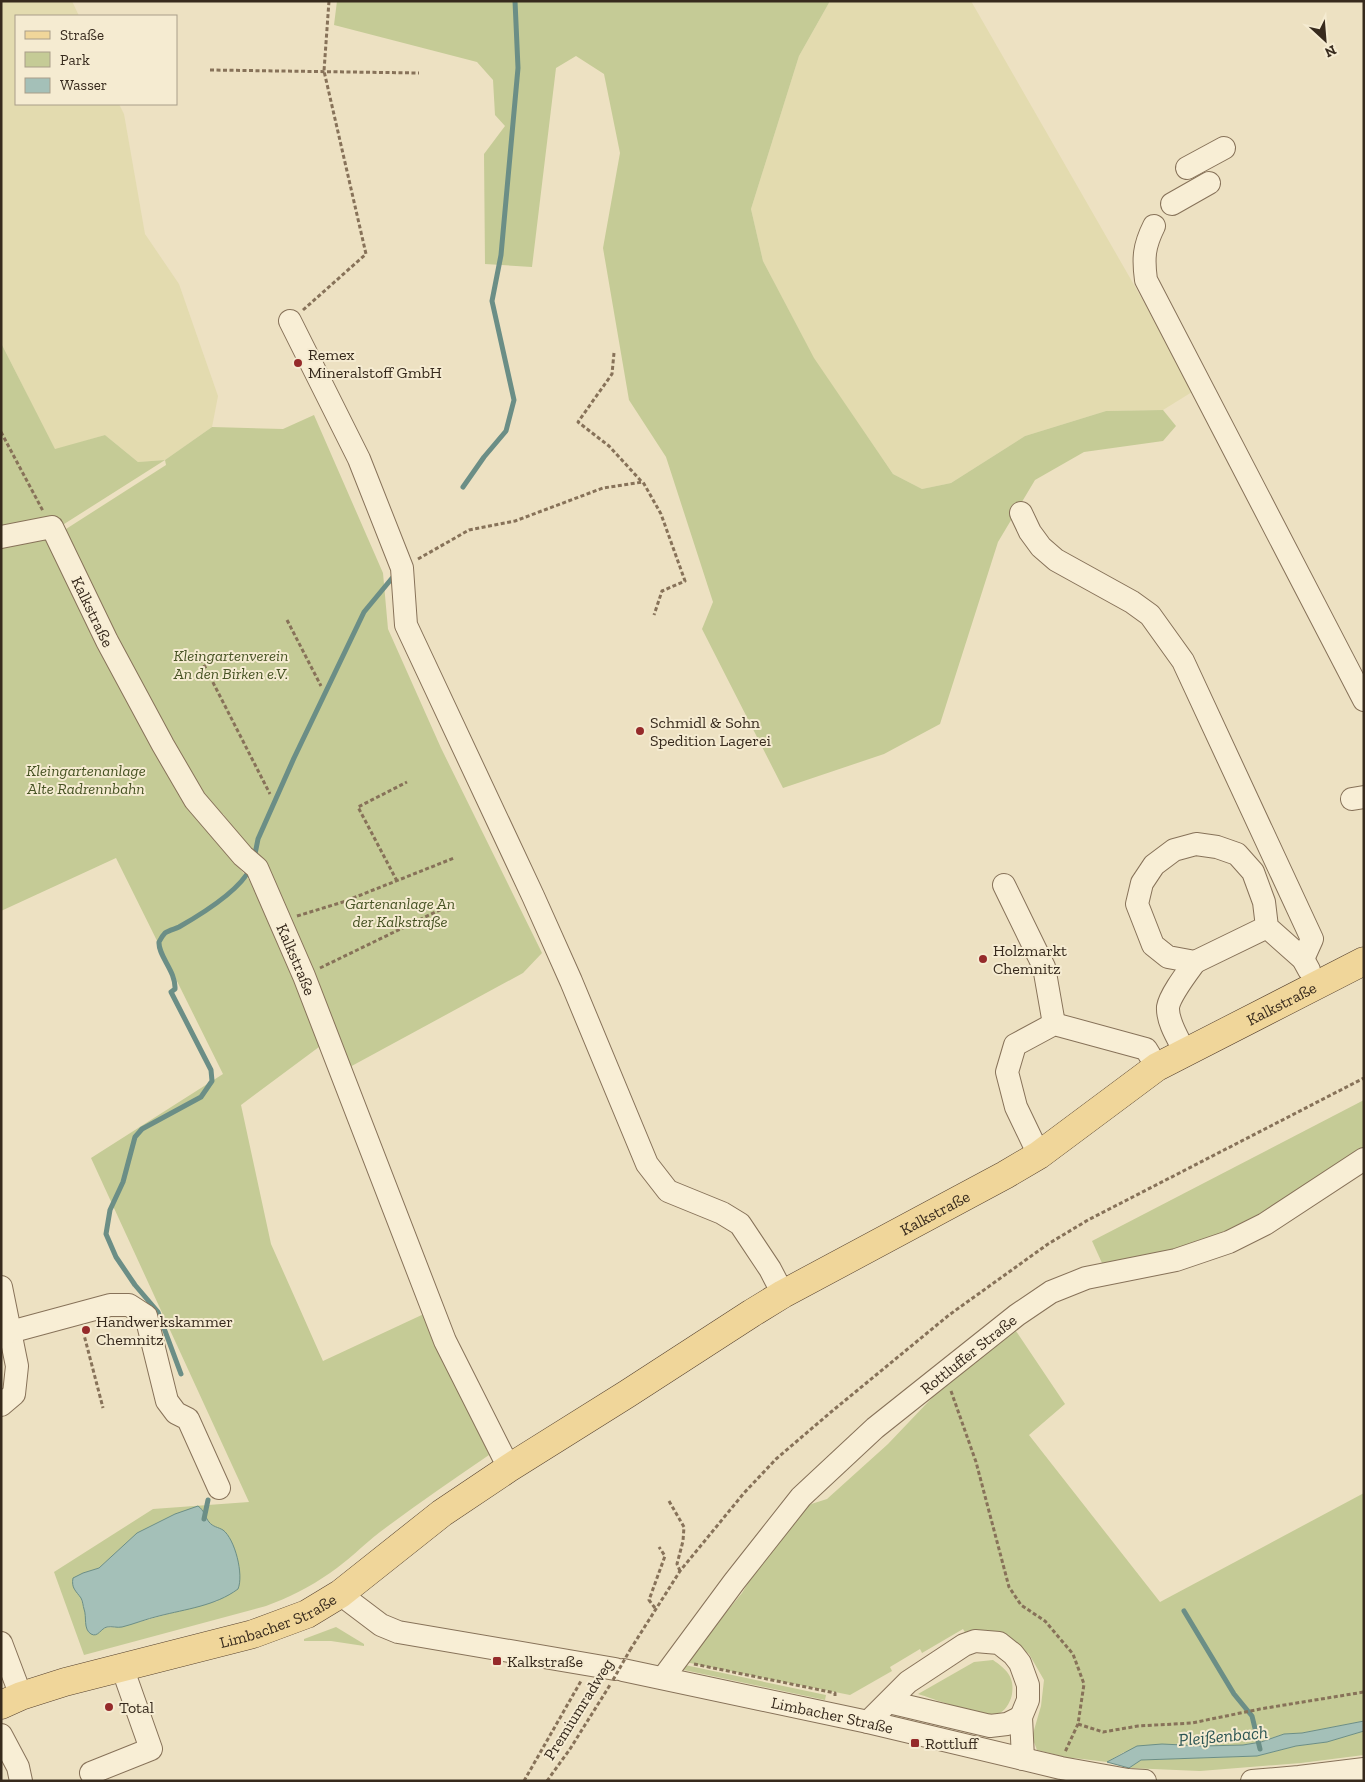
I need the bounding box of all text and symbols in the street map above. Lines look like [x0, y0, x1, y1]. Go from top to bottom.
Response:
legend [15, 15, 178, 105]
north arrow [1300, 15, 1350, 65]
text: Straße [60, 26, 104, 44]
text: N [1322, 41, 1339, 61]
text: Park [60, 51, 90, 69]
text: Wasser [60, 76, 107, 94]
place label: Remex Mineralstoff GmbH [308, 345, 442, 382]
marker: Remex Mineralstoff GmbH [292, 357, 304, 369]
street label: Kalkstraße [67, 574, 118, 651]
park label: Kleingartenverein An den Birken e.V. [173, 646, 288, 683]
place label: Schmidl & Sohn Spedition Lagerei [650, 713, 772, 750]
marker: Schmidl & Sohn Spedition Lagerei [634, 725, 646, 737]
park label: Kleingartenanlage Alte Radrennbahn [26, 761, 146, 798]
park label: Gartenanlage An der Kalkstraße [345, 894, 455, 931]
street label: Kalkstraße [272, 921, 320, 998]
place label: Holzmarkt Chemnitz [993, 941, 1067, 978]
marker: Holzmarkt Chemnitz [977, 953, 989, 965]
street label: Kalkstraße [1243, 978, 1320, 1030]
street label: Kalkstraße [897, 1187, 973, 1239]
street label: Rottluffer Straße [917, 1310, 1020, 1398]
place label: Handwerkskammer Chemnitz [96, 1312, 233, 1349]
marker: Handwerkskammer Chemnitz [80, 1324, 92, 1336]
street label: Limbacher Straße [218, 1590, 340, 1652]
place label: Kalkstraße [507, 1652, 583, 1671]
marker: Kalkstraße [491, 1655, 503, 1667]
street label: Premiumradweg [540, 1655, 617, 1763]
street label: Limbacher Straße [769, 1693, 895, 1738]
place label: Total [119, 1698, 154, 1717]
marker: Total [103, 1701, 115, 1713]
water label: Pleißenbach [1177, 1721, 1269, 1751]
place label: Rottluff [925, 1734, 979, 1753]
marker: Rottluff [909, 1737, 921, 1749]

